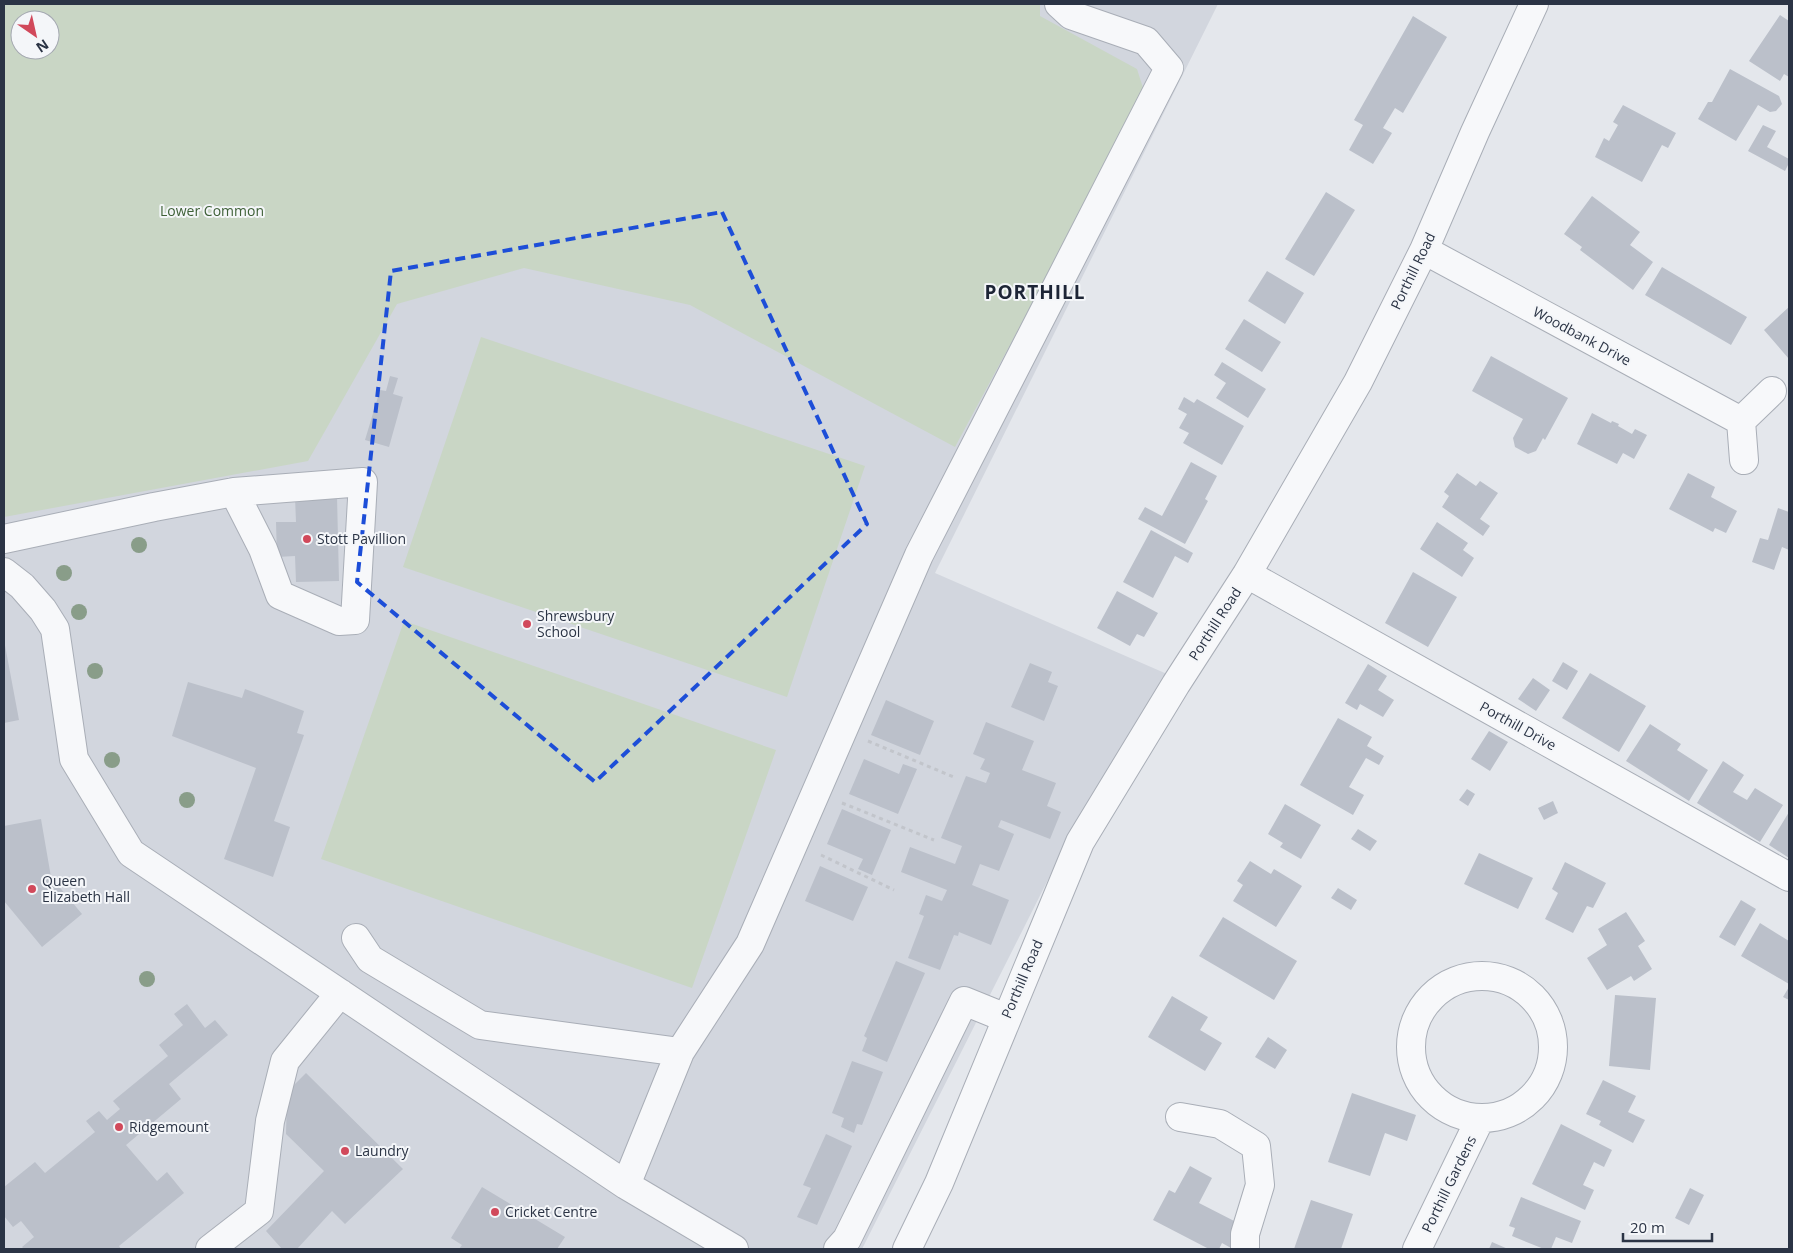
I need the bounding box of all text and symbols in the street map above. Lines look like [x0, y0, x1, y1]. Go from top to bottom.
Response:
north arrow [10, 10, 60, 60]
text: N [33, 35, 53, 57]
park label: Lower Common [160, 201, 264, 220]
street label: Porthill Road [1386, 229, 1439, 313]
district label: PORTHILL [985, 279, 1085, 305]
street label: Woodbank Drive [1530, 302, 1635, 369]
place label: Stott Pavillion [317, 529, 406, 548]
marker: Stott Pavillion [301, 533, 313, 545]
street label: Porthill Road [1184, 583, 1245, 664]
place label: Shrewsbury School [537, 606, 615, 641]
marker: Shrewsbury School [521, 618, 533, 630]
street label: Porthill Drive [1477, 697, 1560, 754]
place label: Queen Elizabeth Hall [42, 871, 130, 906]
marker: Queen Elizabeth Hall [26, 883, 38, 895]
street label: Porthill Road [996, 937, 1047, 1021]
place label: Ridgemount [129, 1117, 209, 1136]
marker: Ridgemount [113, 1121, 125, 1133]
street label: Porthill Gardens [1417, 1132, 1480, 1235]
place label: Laundry [355, 1141, 410, 1160]
marker: Laundry [339, 1145, 351, 1157]
place label: Cricket Centre [505, 1202, 598, 1221]
marker: Cricket Centre [489, 1206, 501, 1218]
scale bar [1623, 1210, 1712, 1242]
text: 20 m [1630, 1217, 1665, 1237]

